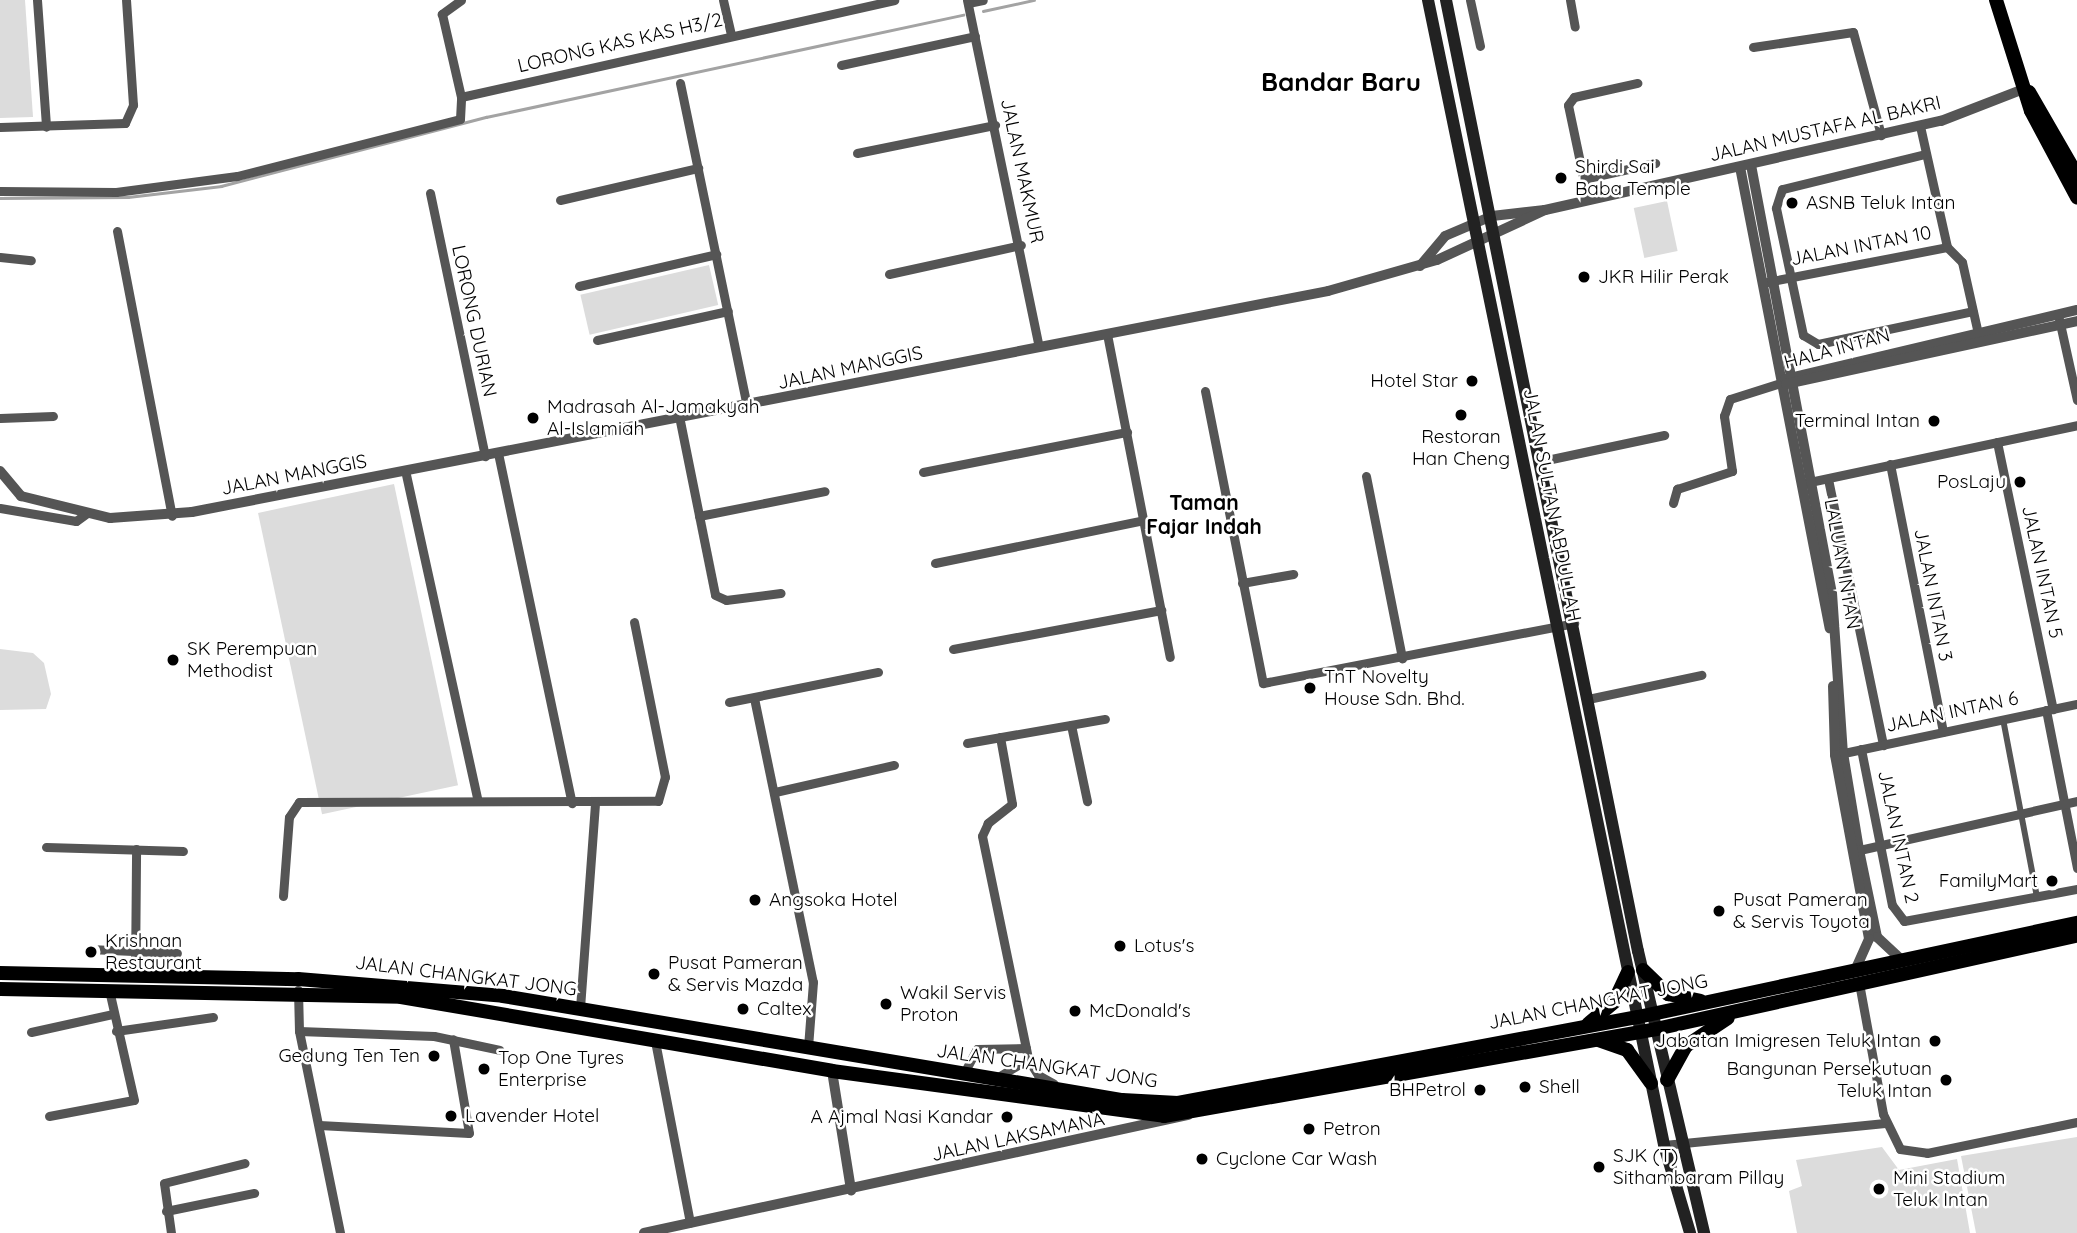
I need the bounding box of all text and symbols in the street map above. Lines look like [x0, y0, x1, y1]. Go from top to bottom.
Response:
street label: LORONG KAS KAS H3/2 [515, 8, 725, 78]
district label: Bandar Baru [1261, 66, 1421, 98]
street label: JALAN MUSTAFA AL BAKRI [1707, 91, 1943, 167]
street label: JALAN MAKMUR [996, 97, 1048, 245]
place label: Shirdi Sai Baba Temple [1575, 156, 1691, 200]
marker: Shirdi Sai Baba Temple [1553, 170, 1569, 186]
place label: ASNB Teluk Intan [1806, 192, 1955, 214]
marker: ASNB Teluk Intan [1784, 195, 1800, 211]
street label: JALAN INTAN 10 [1789, 221, 1933, 271]
street label: LORONG DURIAN [447, 243, 501, 399]
place label: JKR Hilir Perak [1598, 266, 1729, 288]
marker: JKR Hilir Perak [1576, 269, 1592, 285]
street label: HALA INTAN [1782, 324, 1892, 374]
street label: JALAN MANGGIS [775, 341, 925, 395]
place label: Hotel Star [1370, 370, 1458, 392]
marker: Hotel Star [1464, 373, 1480, 389]
street label: JALAN SULTAN ABDULLAH [1518, 386, 1586, 624]
place label: Madrasah Al-Jamakyah Al-Islamiah [547, 396, 759, 440]
marker: Restoran Han Cheng [1453, 407, 1469, 423]
marker: Madrasah Al-Jamakyah Al-Islamiah [525, 410, 541, 426]
place label: Terminal Intan [1795, 410, 1920, 432]
marker: Terminal Intan [1926, 413, 1942, 429]
place label: Restoran Han Cheng [1412, 426, 1510, 470]
street label: JALAN MANGGIS [219, 450, 369, 500]
place label: PosLaju [1937, 471, 2006, 493]
marker: PosLaju [2012, 474, 2028, 490]
district label: Taman Fajar Indah [1146, 489, 1262, 539]
street label: LALUAN INTAN [1819, 497, 1865, 631]
street label: JALAN INTAN 5 [2017, 504, 2067, 640]
street label: JALAN INTAN 3 [1909, 527, 1957, 663]
place label: SK Perempuan Methodist [187, 638, 317, 682]
marker: SK Perempuan Methodist [165, 652, 181, 668]
place label: TnT Novelty House Sdn. Bhd. [1324, 666, 1465, 710]
marker: TnT Novelty House Sdn. Bhd. [1302, 680, 1318, 696]
street label: JALAN INTAN 6 [1884, 687, 2020, 737]
street label: JALAN INTAN 2 [1873, 768, 1923, 906]
place label: FamilyMart [1939, 870, 2038, 892]
marker: FamilyMart [2044, 873, 2060, 889]
place label: Angsoka Hotel [769, 889, 898, 911]
place label: Pusat Pameran & Servis Toyota [1733, 889, 1870, 933]
marker: Angsoka Hotel [747, 892, 763, 908]
marker: Pusat Pameran & Servis Toyota [1711, 903, 1727, 919]
place label: Krishnan Restaurant [105, 930, 202, 974]
place label: Lotus's [1134, 935, 1194, 957]
marker: Lotus's [1112, 938, 1128, 954]
marker: Krishnan Restaurant [83, 944, 99, 960]
street label: JALAN CHANGKAT JONG [354, 951, 578, 1001]
place label: Pusat Pameran & Servis Mazda [668, 952, 803, 996]
marker: Pusat Pameran & Servis Mazda [646, 966, 662, 982]
street label: JALAN CHANGKAT JONG [1486, 970, 1710, 1034]
place label: Wakil Servis Proton [900, 982, 1006, 1026]
marker: Wakil Servis Proton [878, 996, 894, 1012]
place label: Caltex [757, 998, 811, 1020]
place label: McDonald's [1089, 1000, 1191, 1022]
marker: Caltex [735, 1001, 751, 1017]
marker: McDonald's [1067, 1003, 1083, 1019]
place label: Jabatan Imigresen Teluk Intan [1655, 1030, 1921, 1052]
marker: Jabatan Imigresen Teluk Intan [1927, 1033, 1943, 1049]
street label: JALAN CHANGKAT JONG [935, 1039, 1159, 1093]
place label: Gedung Ten Ten [278, 1045, 420, 1067]
place label: Top One Tyres Enterprise [498, 1047, 624, 1091]
marker: Gedung Ten Ten [426, 1048, 442, 1064]
place label: Bangunan Persekutuan Teluk Intan [1726, 1058, 1932, 1102]
marker: Top One Tyres Enterprise [476, 1061, 492, 1077]
marker: Bangunan Persekutuan Teluk Intan [1938, 1072, 1954, 1088]
place label: Shell [1539, 1076, 1580, 1098]
place label: BHPetrol [1389, 1079, 1466, 1101]
marker: Shell [1517, 1079, 1533, 1095]
marker: BHPetrol [1472, 1082, 1488, 1098]
place label: Lavender Hotel [465, 1105, 599, 1127]
place label: A Ajmal Nasi Kandar [811, 1106, 993, 1128]
marker: Lavender Hotel [443, 1108, 459, 1124]
street label: JALAN LAKSAMANA [929, 1108, 1107, 1166]
marker: A Ajmal Nasi Kandar [999, 1109, 1015, 1125]
place label: Petron [1323, 1118, 1381, 1140]
marker: Petron [1301, 1121, 1317, 1137]
place label: SJK (T) Sithambaram Pillay [1613, 1145, 1784, 1189]
place label: Cyclone Car Wash [1216, 1148, 1377, 1170]
marker: Cyclone Car Wash [1194, 1151, 1210, 1167]
marker: SJK (T) Sithambaram Pillay [1591, 1159, 1607, 1175]
place label: Mini Stadium Teluk Intan [1893, 1167, 2005, 1211]
marker: Mini Stadium Teluk Intan [1871, 1181, 1887, 1197]

